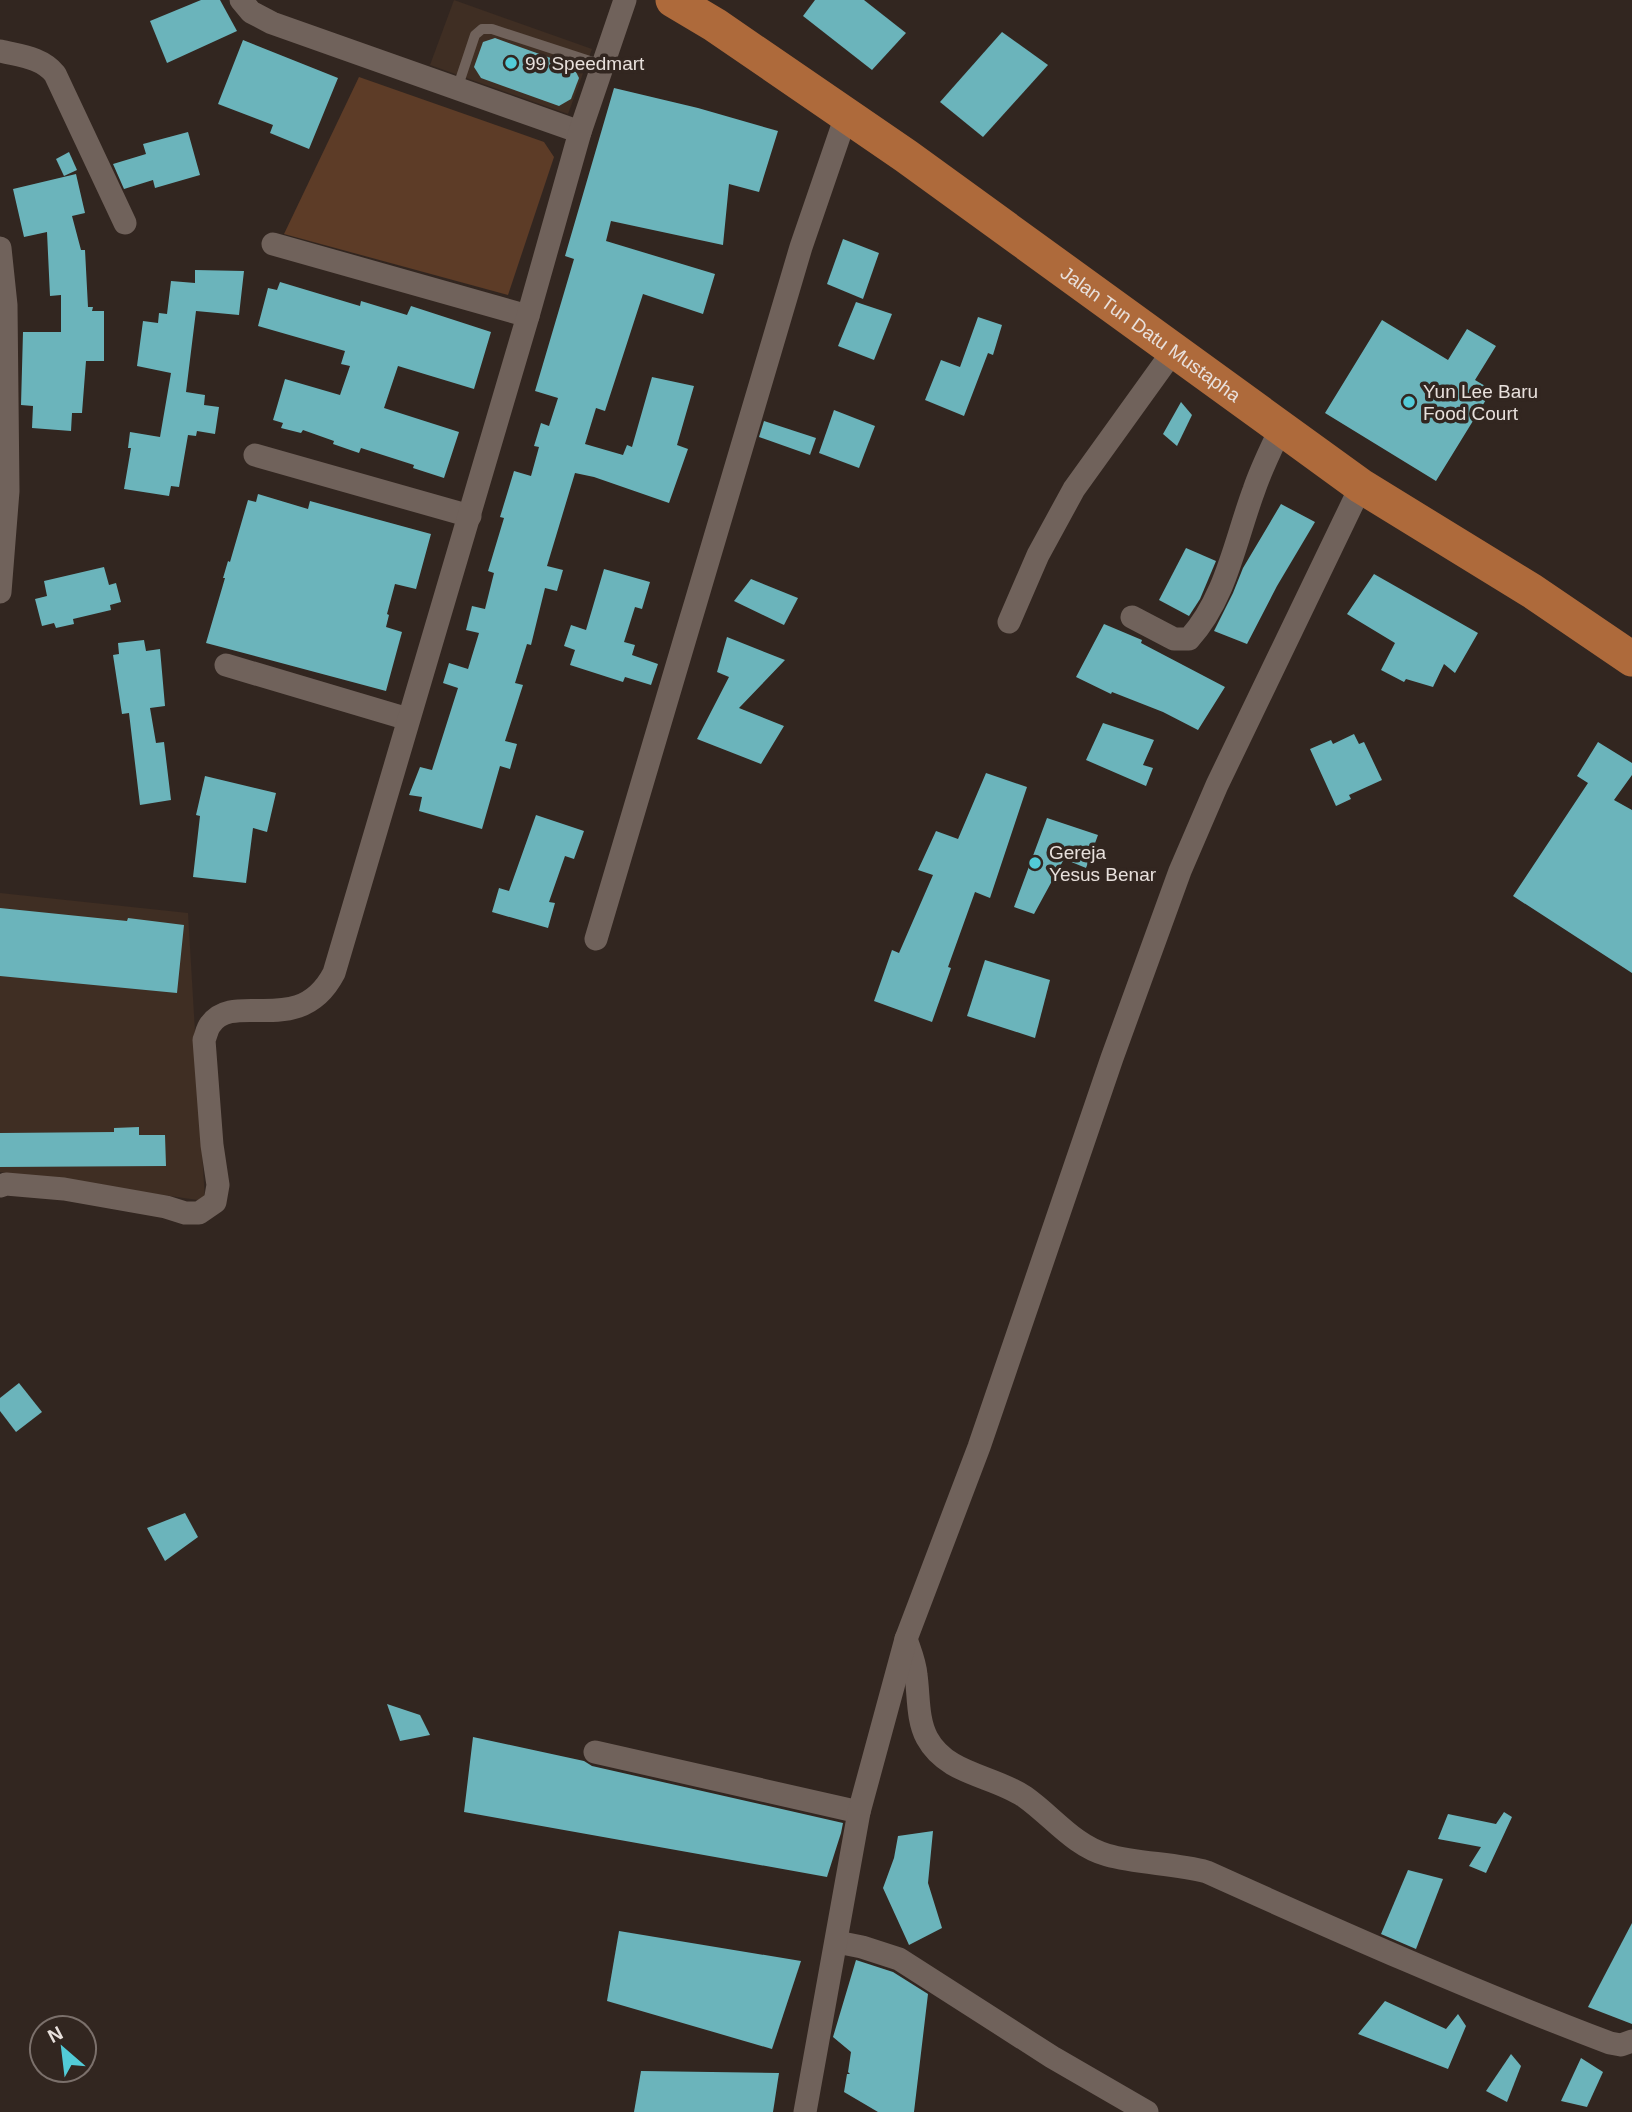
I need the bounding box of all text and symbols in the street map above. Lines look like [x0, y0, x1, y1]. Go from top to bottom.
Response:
place label: 99 Speedmart [525, 53, 645, 74]
marker: 99 Speedmart [503, 55, 519, 71]
street label: Jalan Tun Datu Mustapha [1057, 262, 1245, 406]
place label: Yun Lee Baru Food Court [1423, 381, 1538, 424]
marker: Yun Lee Baru Food Court [1401, 394, 1417, 410]
place label: Gereja Yesus Benar [1049, 842, 1157, 885]
marker: Gereja Yesus Benar [1027, 855, 1043, 871]
north arrow [28, 2014, 98, 2084]
text: N [44, 2022, 66, 2047]

